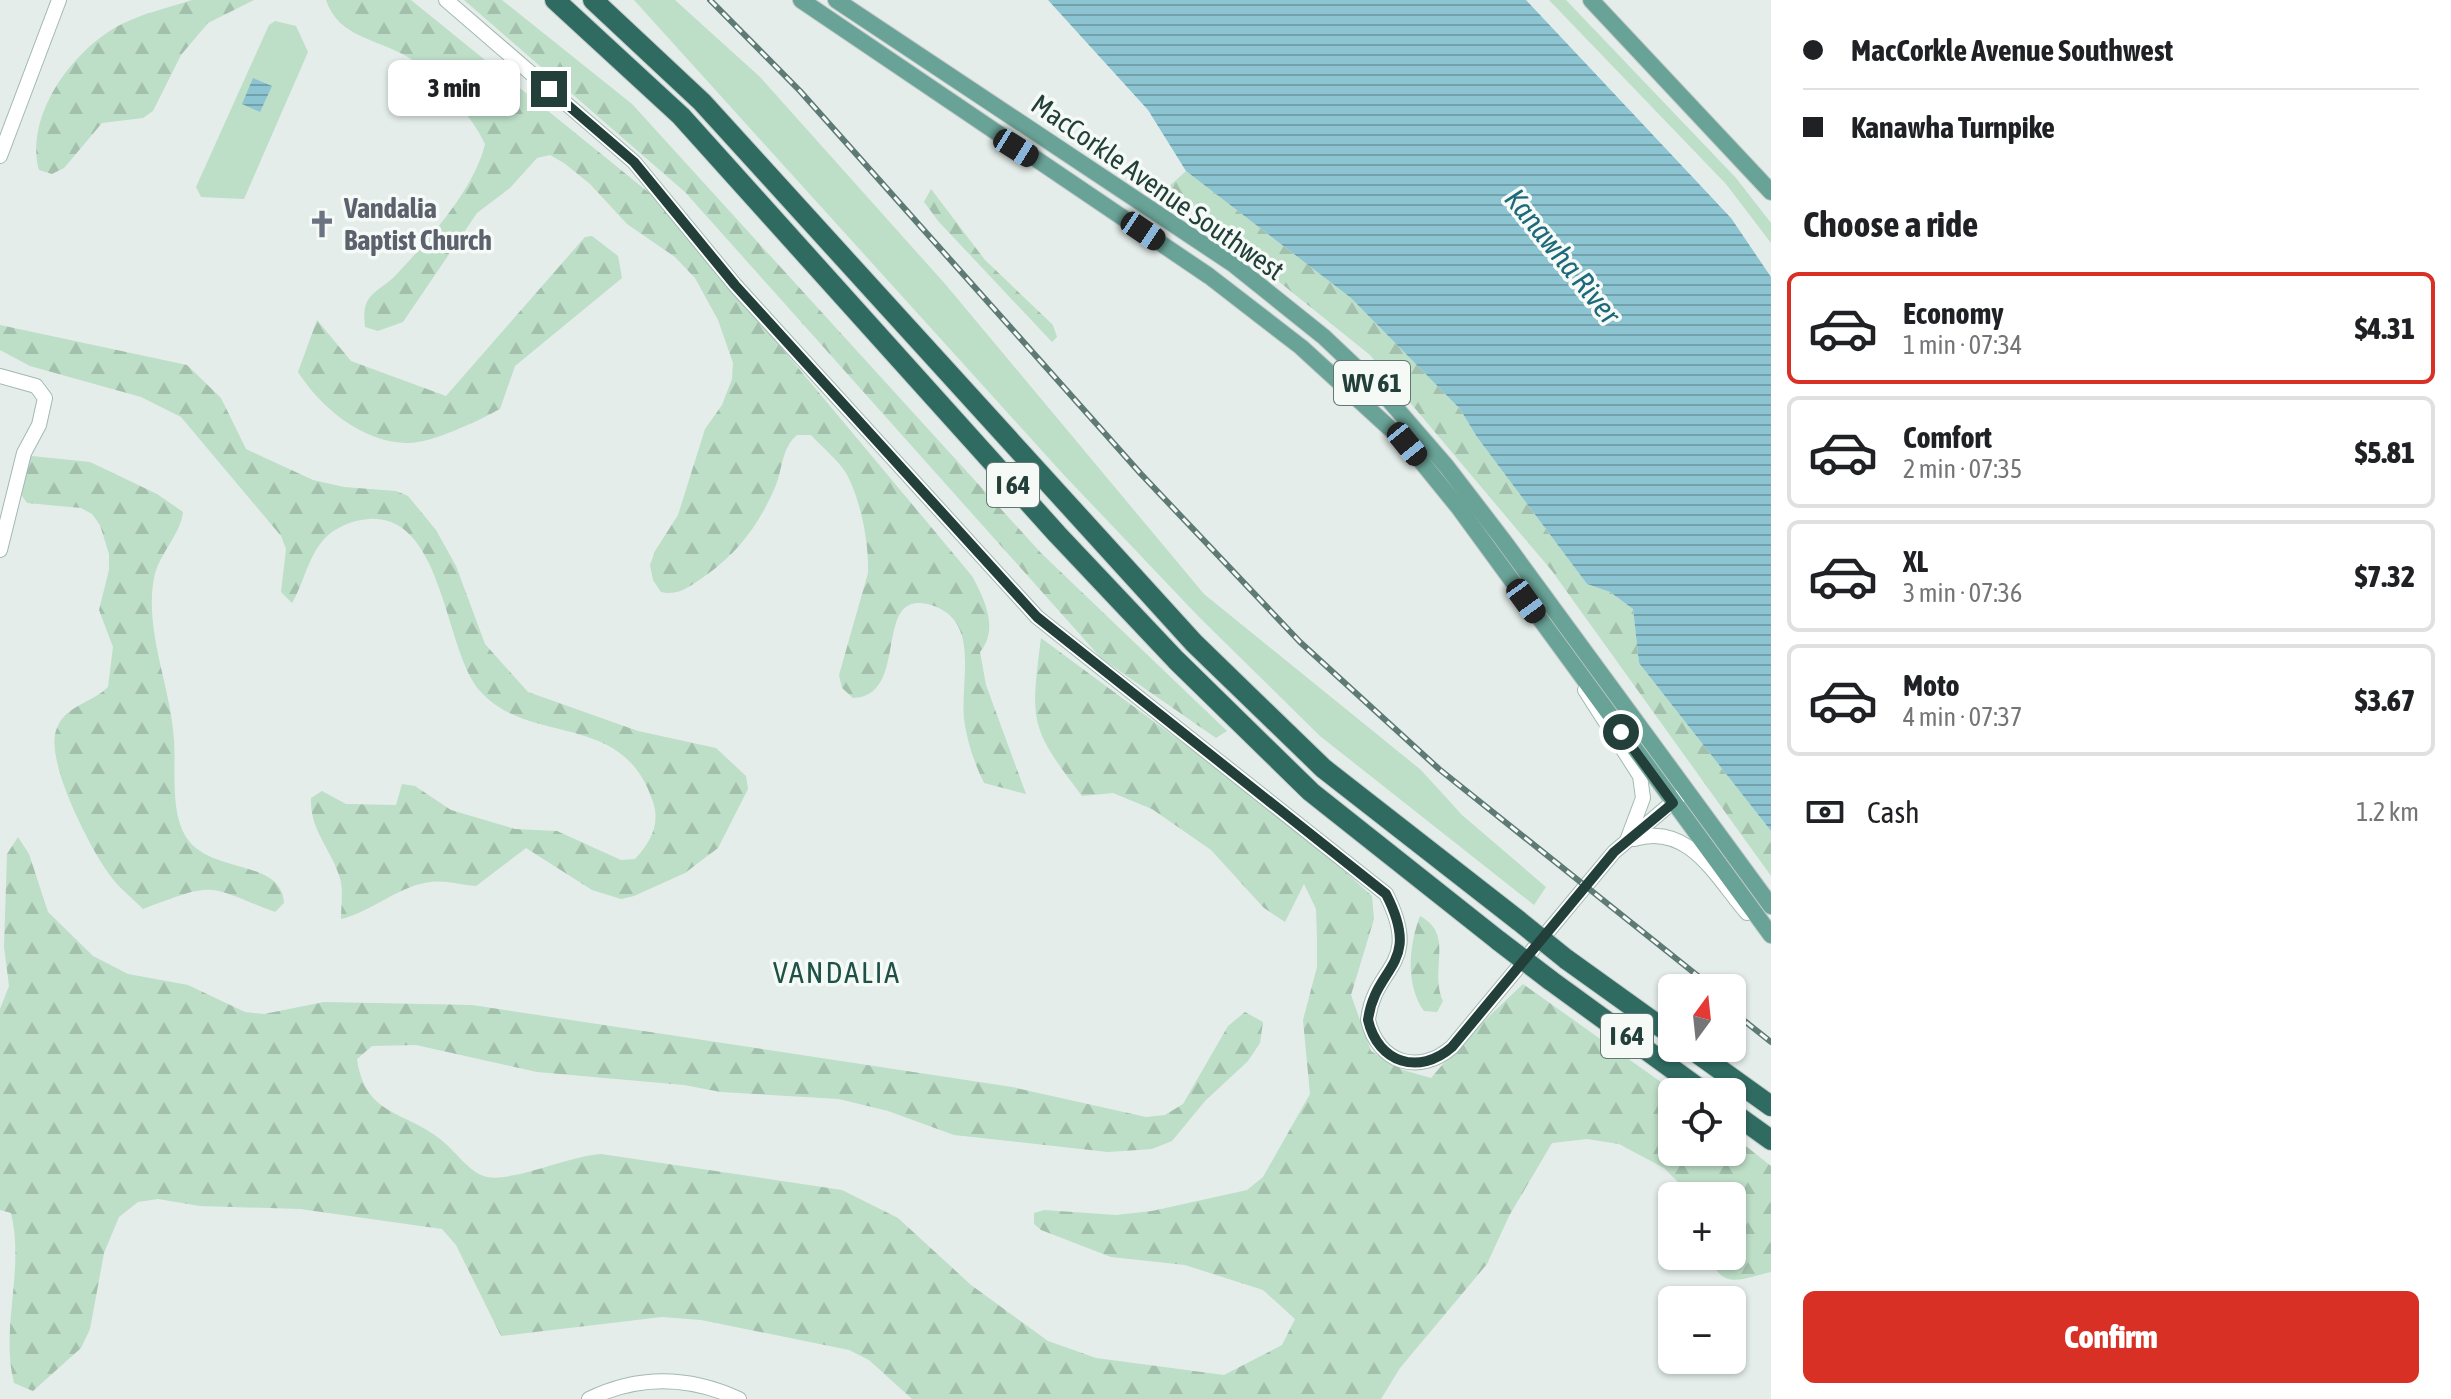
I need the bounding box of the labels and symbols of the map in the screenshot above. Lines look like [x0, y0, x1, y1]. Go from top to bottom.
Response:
callout: 3 min [389, 61, 521, 117]
route end [531, 71, 567, 107]
street label: MacCorkle Avenue Southwest [1026, 88, 1290, 286]
car [989, 125, 1043, 171]
water label: Kanawha River [1498, 182, 1628, 331]
place label: Vandalia Baptist Church [343, 192, 492, 256]
car [1116, 208, 1170, 254]
church icon: Vandalia Baptist Church [307, 209, 337, 239]
road number: WV 61 [1334, 361, 1410, 405]
car [1383, 418, 1431, 470]
road number: I 64 [987, 463, 1039, 507]
car [1502, 575, 1550, 627]
route start [1603, 714, 1639, 750]
district label: VANDALIA [773, 955, 901, 989]
north arrow [1658, 974, 1746, 1062]
road number: I 64 [1601, 1014, 1653, 1058]

